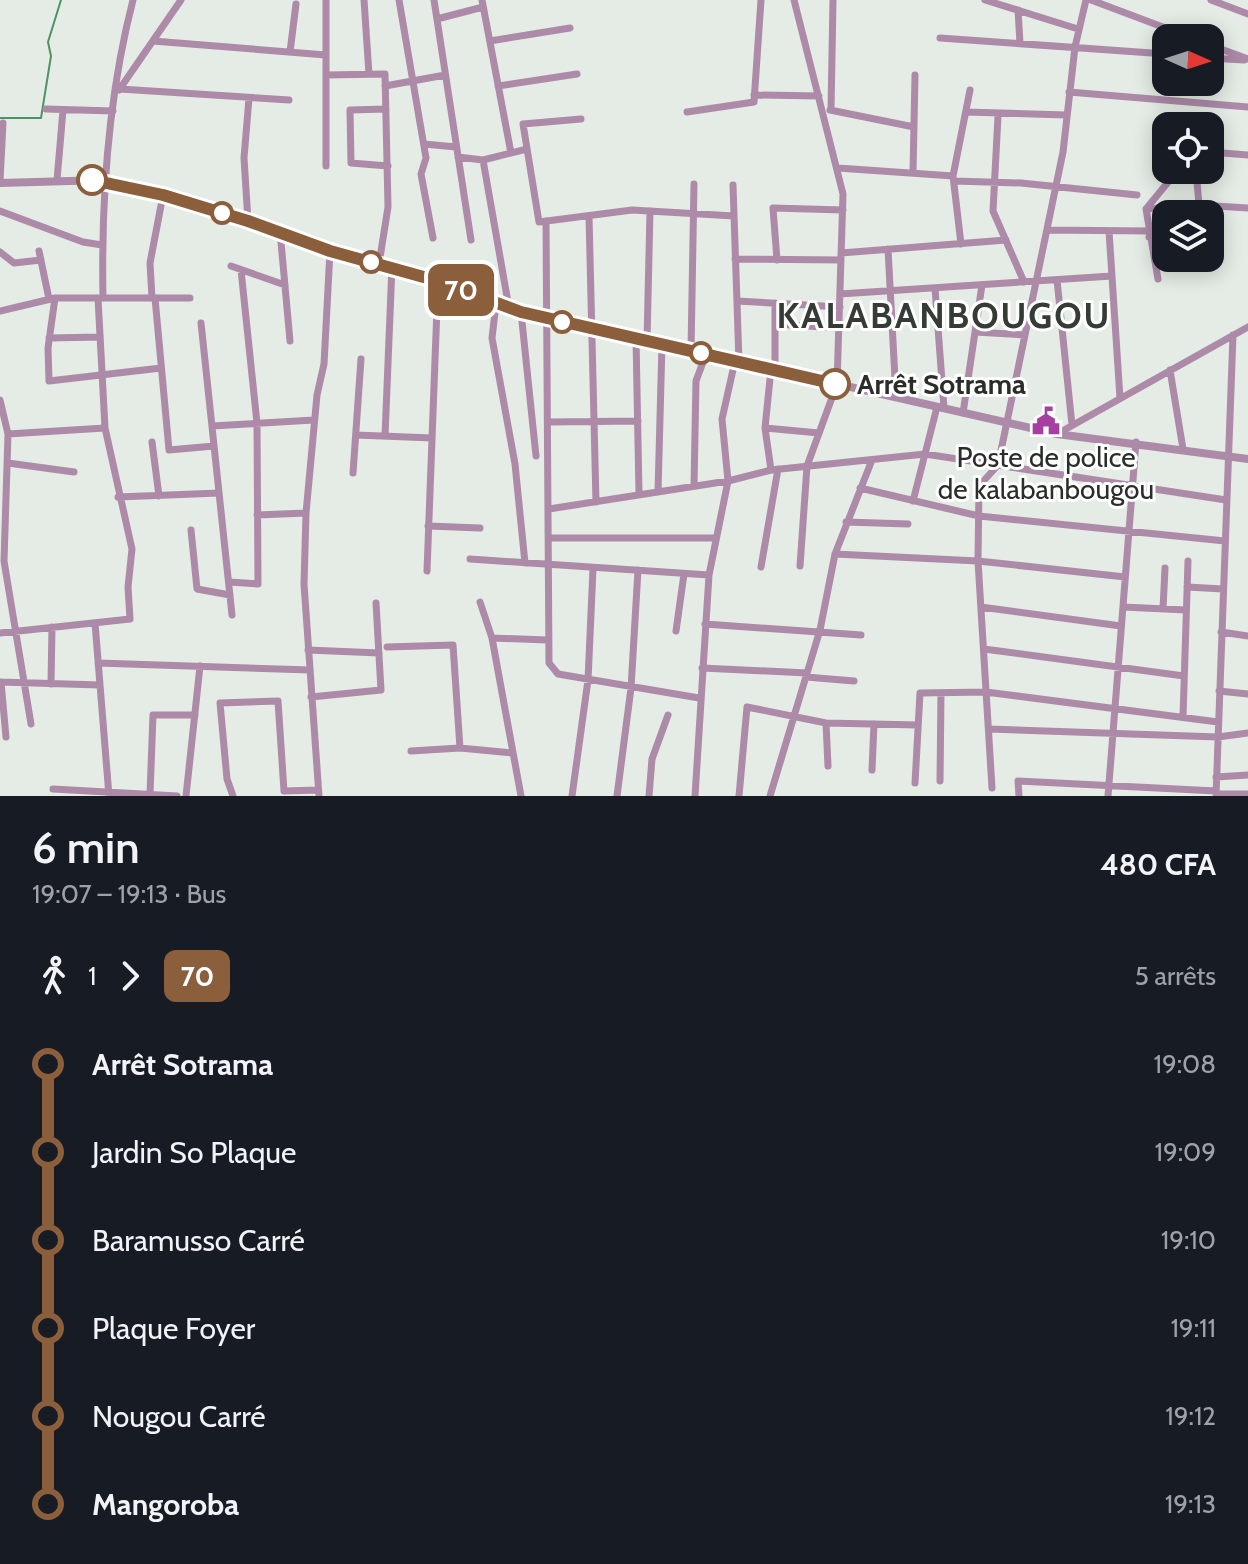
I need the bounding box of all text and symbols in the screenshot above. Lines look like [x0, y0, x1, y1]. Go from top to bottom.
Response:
north arrow [1152, 24, 1224, 96]
map controls [1152, 24, 1224, 272]
button: locate [1152, 112, 1224, 184]
unlabelled marker [77, 165, 107, 195]
button: layers [1152, 200, 1224, 272]
unlabelled marker [211, 202, 233, 224]
unlabelled marker [360, 251, 382, 273]
line badge: 70 [425, 264, 497, 316]
text: 70 [444, 273, 478, 307]
district label: KALABANBOUGOU [777, 293, 1111, 337]
unlabelled marker [551, 311, 573, 333]
unlabelled marker [690, 342, 712, 364]
place label: Arrêt Sotrama [857, 367, 1026, 401]
marker: Arrêt Sotrama [820, 369, 850, 399]
public building icon: Poste de police de kalabanbougou [1031, 406, 1061, 436]
place label: Poste de police de kalabanbougou [938, 440, 1154, 506]
text: 6 min [32, 821, 140, 874]
text: 480 CFA [1100, 846, 1216, 883]
text: 19:07 – 19:13 · Bus [32, 878, 226, 910]
icon: walk [32, 954, 76, 998]
icon: forward [108, 954, 152, 998]
text: 70 [180, 959, 214, 993]
text: 1 [88, 960, 96, 992]
text: 5 arrêts [1135, 960, 1216, 992]
text: Arrêt Sotrama [92, 1046, 273, 1083]
text: 19:08 [1153, 1048, 1216, 1080]
text: Jardin So Plaque [92, 1134, 296, 1171]
text: 19:09 [1154, 1136, 1216, 1168]
text: Baramusso Carré [92, 1222, 305, 1259]
text: 19:10 [1161, 1224, 1216, 1256]
text: Plaque Foyer [92, 1310, 255, 1347]
text: 19:11 [1170, 1312, 1216, 1344]
text: Nougou Carré [92, 1398, 266, 1435]
text: 19:12 [1165, 1400, 1216, 1432]
text: Mangoroba [92, 1486, 239, 1523]
text: 19:13 [1165, 1488, 1216, 1520]

